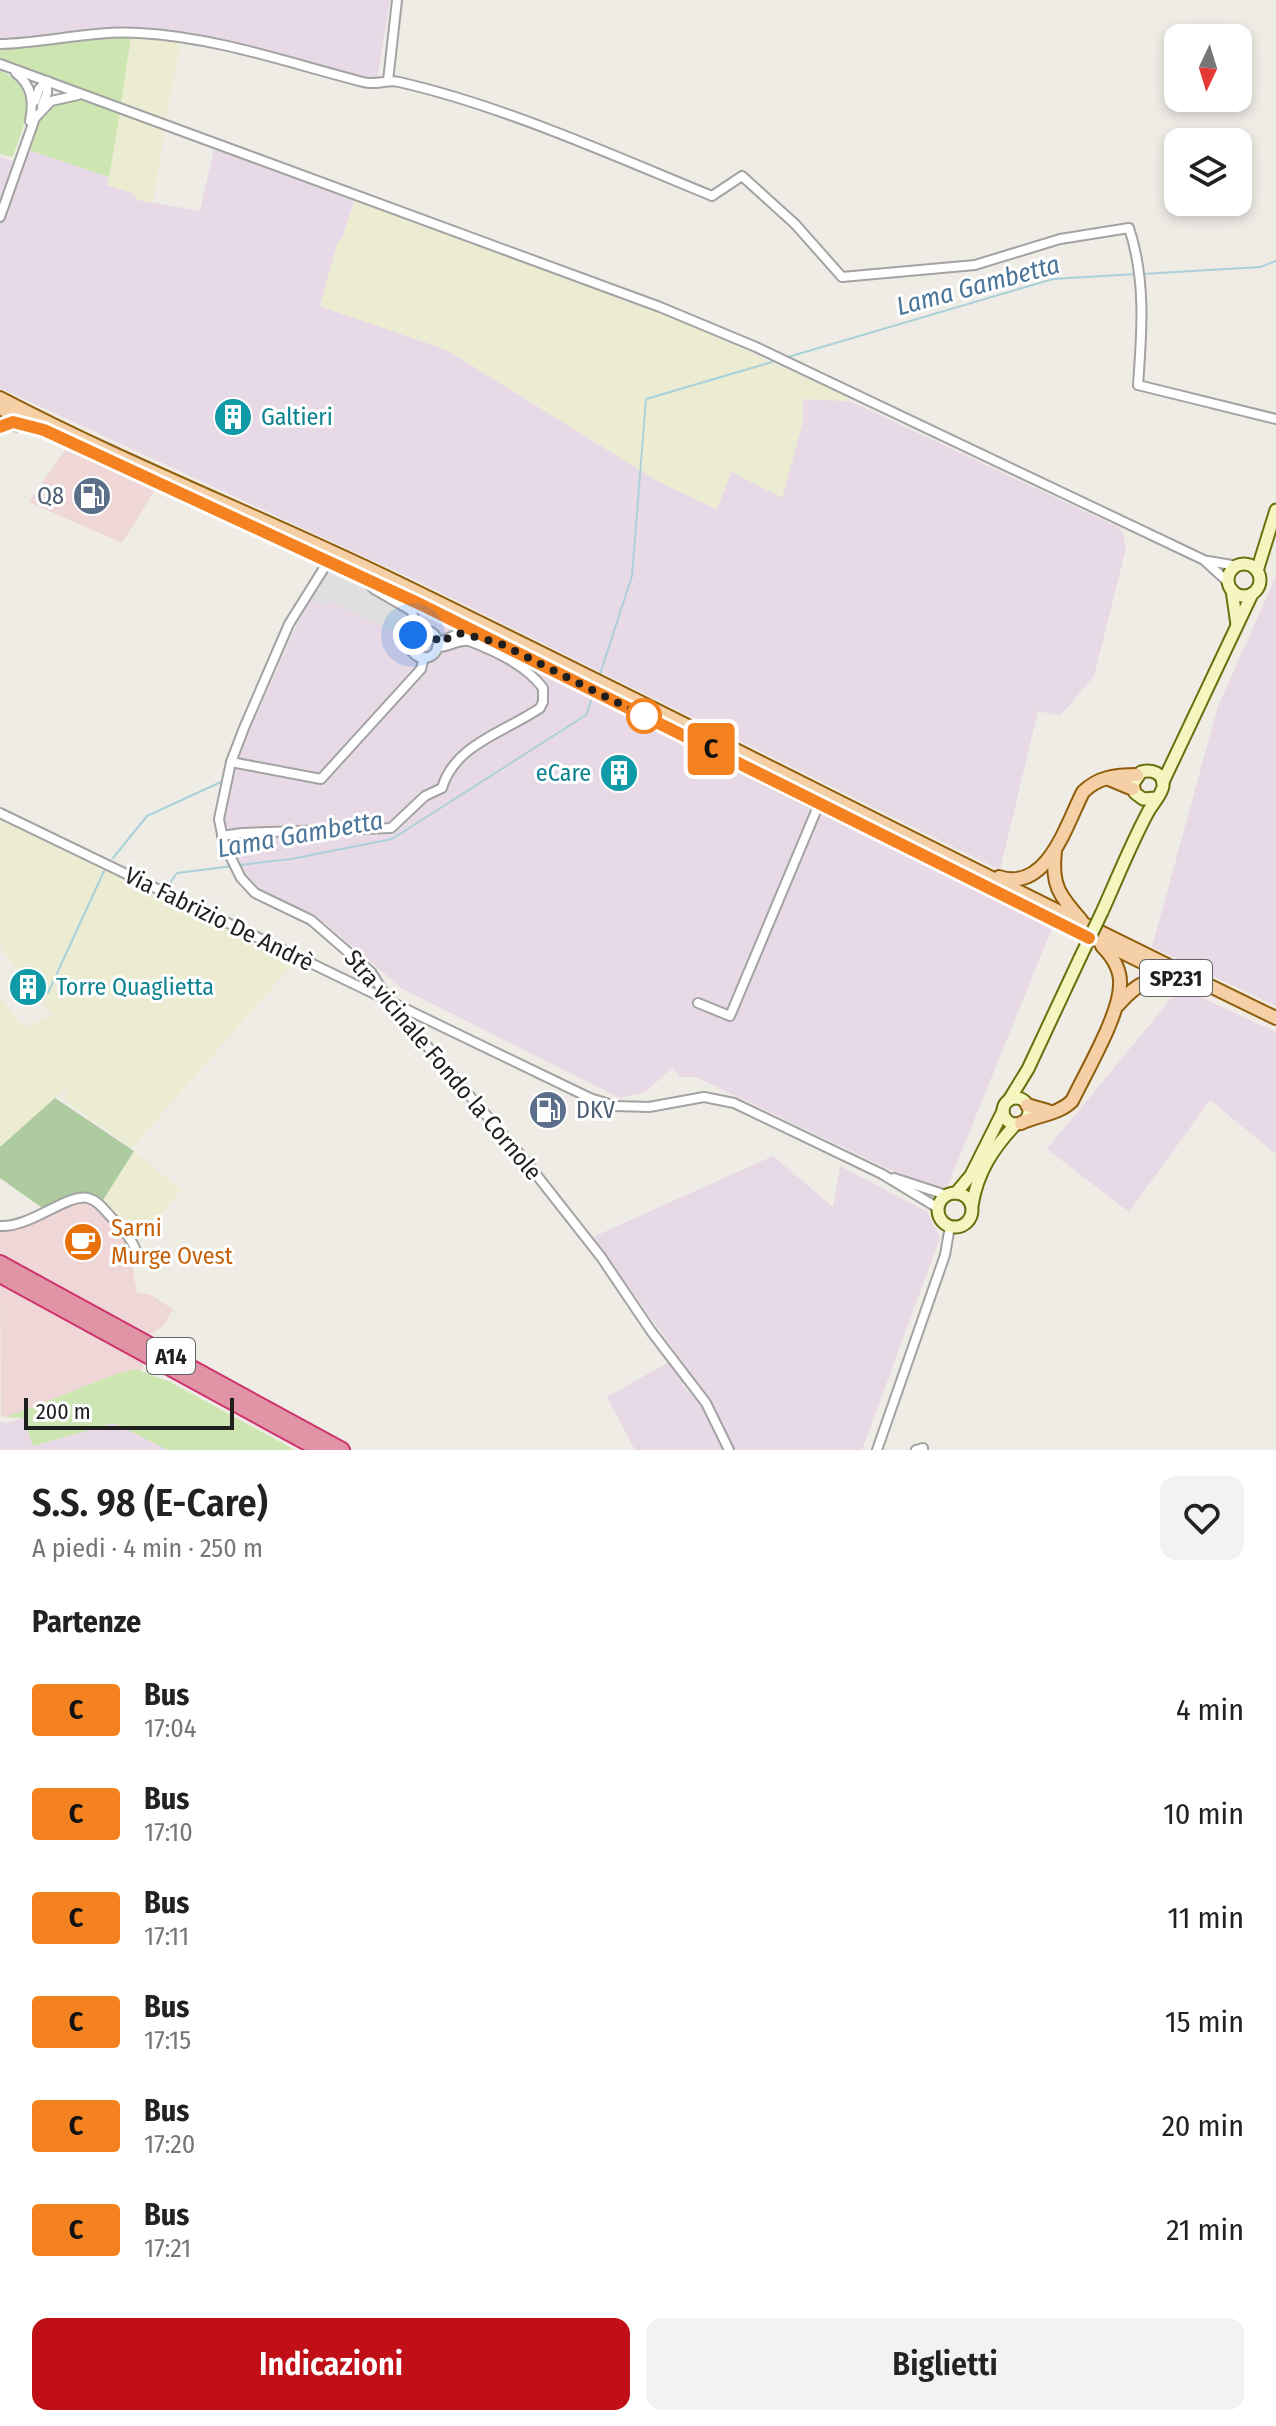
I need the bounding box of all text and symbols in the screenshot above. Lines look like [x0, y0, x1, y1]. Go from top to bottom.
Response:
north arrow [1164, 24, 1252, 112]
map controls [1164, 24, 1252, 216]
button: layers [1164, 128, 1252, 216]
water label: Lama Gambetta [893, 249, 1063, 322]
building icon: Galtieri [212, 396, 254, 438]
place label: Galtieri [261, 403, 333, 431]
fuel station icon: Q8 [71, 475, 113, 517]
place label: Q8 [37, 482, 64, 510]
your location [393, 615, 433, 655]
unlabelled marker [627, 699, 661, 733]
line badge: C [685, 723, 737, 775]
text: C [704, 732, 718, 765]
building icon: eCare [598, 752, 640, 794]
place label: eCare [536, 759, 591, 787]
water label: Lama Gambetta [215, 805, 385, 864]
street label: Via Fabrizio De Andrè [120, 861, 318, 977]
street label: Stra vicinale Fondo la Cornole [339, 944, 547, 1186]
road number: SP231 [1140, 960, 1212, 996]
building icon: Torre Quaglietta [7, 966, 49, 1008]
place label: Torre Quaglietta [56, 973, 214, 1001]
fuel station icon: DKV [527, 1089, 569, 1131]
place label: DKV [576, 1096, 616, 1124]
place label: Sarni Murge Ovest [111, 1214, 233, 1270]
cafe icon: Sarni Murge Ovest [62, 1221, 104, 1263]
road number: A14 [147, 1338, 195, 1374]
scale bar [24, 1394, 234, 1430]
text: 200 m [36, 1398, 91, 1425]
button: heart [1160, 1476, 1244, 1560]
text: S.S. 98 (E-Care) [32, 1480, 268, 1526]
text: A piedi · 4 min · 250 m [32, 1533, 263, 1564]
text: Partenze [32, 1604, 141, 1640]
text: Bus [144, 1677, 189, 1713]
text: 4 min [1176, 1692, 1244, 1728]
text: C [69, 1693, 83, 1726]
text: 17:04 [144, 1713, 196, 1744]
text: Bus [144, 1781, 189, 1817]
text: 10 min [1163, 1796, 1244, 1832]
text: C [69, 1797, 83, 1830]
text: 17:10 [144, 1817, 193, 1848]
text: Bus [144, 1885, 189, 1921]
text: 11 min [1168, 1900, 1244, 1936]
text: C [69, 1901, 83, 1934]
text: 17:11 [144, 1921, 189, 1952]
text: Bus [144, 1989, 189, 2025]
text: 15 min [1165, 2004, 1244, 2040]
text: C [69, 2005, 83, 2038]
text: 17:15 [144, 2025, 191, 2056]
text: Bus [144, 2093, 189, 2129]
text: 20 min [1162, 2108, 1244, 2144]
text: C [69, 2109, 83, 2142]
text: 17:20 [144, 2129, 195, 2160]
text: Bus [144, 2197, 189, 2233]
text: 21 min [1166, 2212, 1244, 2248]
text: C [69, 2213, 83, 2246]
text: 17:21 [144, 2233, 191, 2264]
button: Indicazioni [32, 2318, 630, 2410]
button: Biglietti [646, 2318, 1244, 2410]

